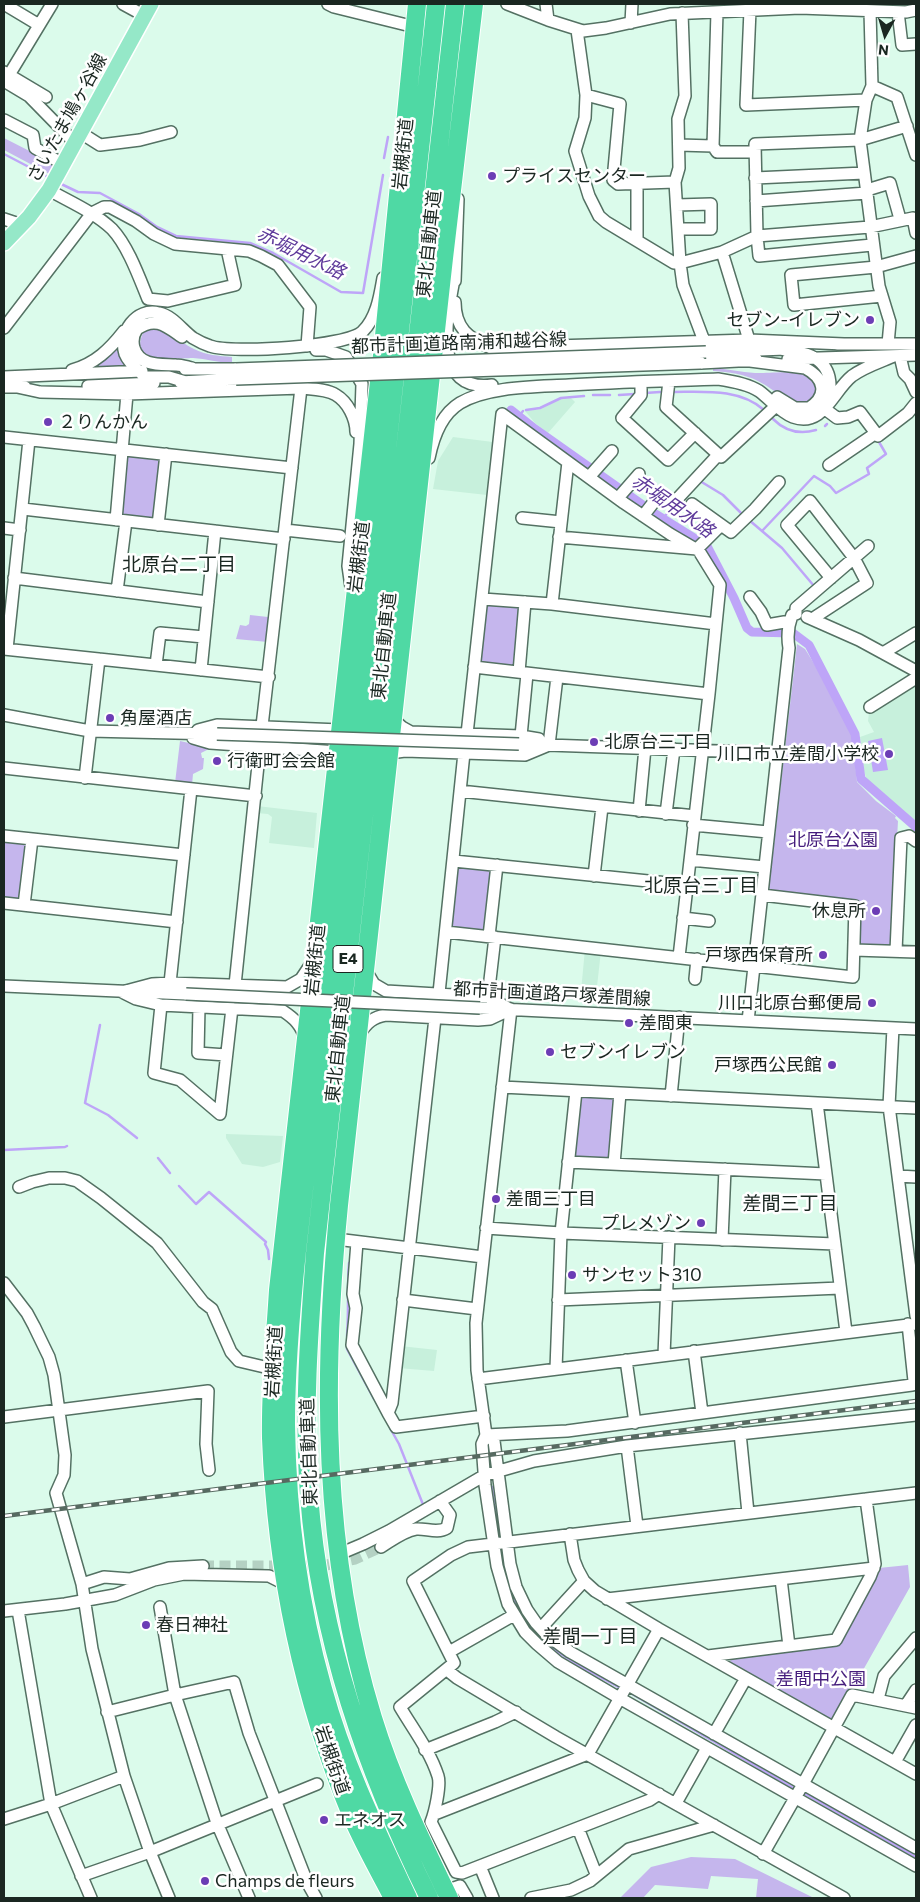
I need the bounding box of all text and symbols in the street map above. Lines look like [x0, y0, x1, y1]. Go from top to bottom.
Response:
north arrow [860, 10, 910, 60]
text: N [877, 41, 889, 59]
street label: さいたま鳩ヶ谷線 [23, 50, 111, 186]
street label: 岩槻街道 [388, 117, 418, 191]
place label: プライスセンター [502, 165, 646, 187]
marker: プライスセンター [486, 170, 498, 182]
street label: 東北自動車道 [413, 189, 445, 299]
water label: 赤堀用水路 [253, 222, 349, 284]
place label: セブン-イレブン [726, 309, 860, 331]
marker: セブン-イレブン [864, 314, 876, 326]
street label: 都市計画道路南浦和越谷線 [351, 328, 567, 358]
place label: ２りんかん [58, 411, 148, 433]
marker: ２りんかん [42, 416, 54, 428]
water label: 赤堀用水路 [628, 469, 718, 543]
street label: 岩槻街道 [344, 520, 374, 594]
district label: 北原台二丁目 [122, 554, 236, 576]
street label: 東北自動車道 [368, 591, 400, 701]
place label: 角屋酒店 [120, 707, 192, 729]
marker: 角屋酒店 [104, 712, 116, 724]
place label: 北原台三丁目 [604, 731, 712, 753]
marker: 北原台三丁目 [588, 736, 600, 748]
place label: 川口市立差間小学校 [717, 743, 879, 765]
marker: 川口市立差間小学校 [883, 748, 895, 760]
place label: 行衛町会会館 [227, 750, 335, 772]
marker: 行衛町会会館 [211, 755, 223, 767]
park label: 北原台公園 [788, 829, 878, 851]
district label: 北原台三丁目 [644, 875, 758, 897]
place label: 休息所 [812, 900, 866, 922]
marker: 休息所 [870, 905, 882, 917]
street label: 岩槻街道 [300, 923, 330, 997]
place label: 戸塚西保育所 [705, 944, 813, 966]
road number: E4 [333, 946, 363, 972]
marker: 戸塚西保育所 [817, 949, 829, 961]
street label: 都市計画道路戸塚差間線 [453, 978, 651, 1010]
place label: 川口北原台郵便局 [718, 992, 862, 1014]
street label: 東北自動車道 [322, 994, 354, 1104]
marker: 川口北原台郵便局 [866, 997, 878, 1009]
place label: 差間東 [639, 1012, 693, 1034]
marker: 差間東 [623, 1017, 635, 1029]
place label: セブンイレブン [560, 1041, 686, 1063]
marker: セブンイレブン [544, 1046, 556, 1058]
place label: 戸塚西公民館 [714, 1054, 822, 1076]
marker: 戸塚西公民館 [826, 1059, 838, 1071]
place label: 差間三丁目 [506, 1188, 596, 1210]
marker: 差間三丁目 [490, 1193, 502, 1205]
district label: 差間三丁目 [743, 1193, 837, 1215]
place label: プレメゾン [601, 1212, 691, 1234]
marker: プレメゾン [695, 1217, 707, 1229]
place label: サンセット310 [582, 1264, 702, 1286]
marker: サンセット310 [566, 1269, 578, 1281]
street label: 岩槻街道 [261, 1325, 287, 1399]
street label: 東北自動車道 [296, 1398, 322, 1506]
place label: 春日神社 [156, 1614, 228, 1636]
marker: 春日神社 [140, 1619, 152, 1631]
district label: 差間一丁目 [543, 1626, 637, 1648]
park label: 差間中公園 [776, 1668, 866, 1690]
street label: 岩槻街道 [310, 1722, 354, 1798]
place label: エネオス [334, 1809, 406, 1831]
marker: エネオス [318, 1814, 330, 1826]
place label: Champs de fleurs [215, 1870, 355, 1892]
marker: Champs de fleurs [199, 1875, 211, 1887]

